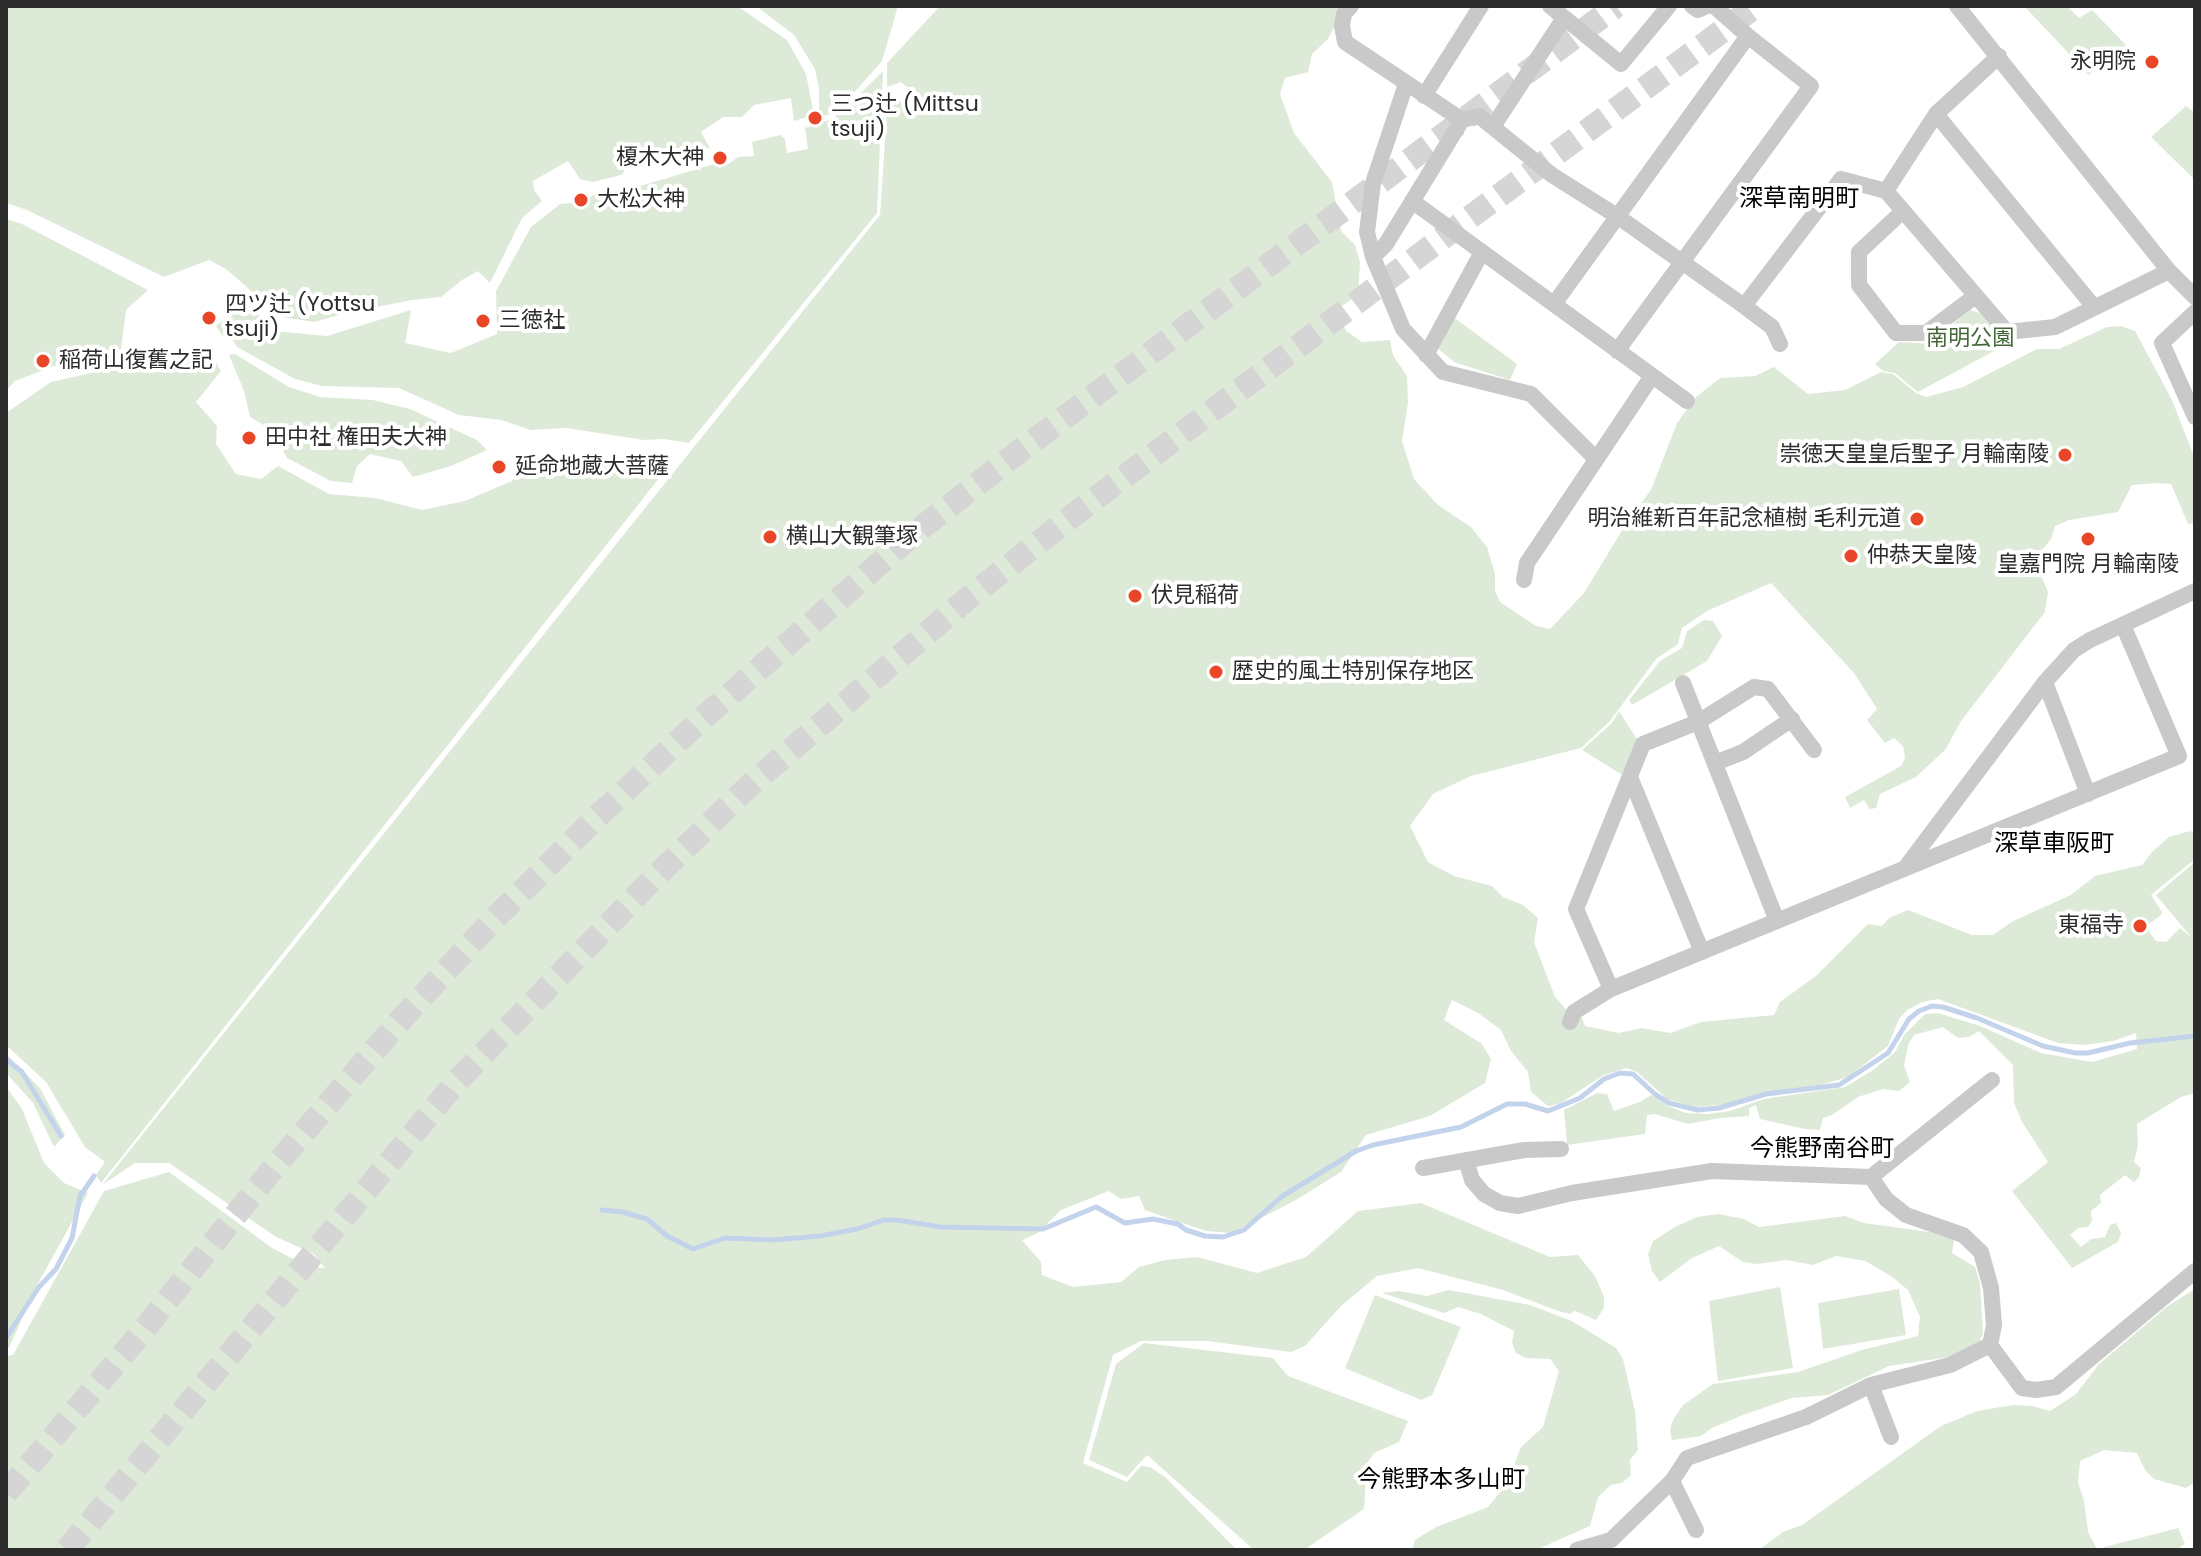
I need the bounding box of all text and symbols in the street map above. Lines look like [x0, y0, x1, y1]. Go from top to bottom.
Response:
place label: 永明院 [2070, 49, 2136, 75]
marker: 永明院 [2143, 53, 2161, 71]
place label: 三つ辻 (Mittsu tsuji) [831, 92, 979, 144]
marker: 三つ辻 (Mittsu tsuji) [806, 109, 824, 127]
place label: 榎木大神 [616, 145, 704, 171]
marker: 榎木大神 [711, 149, 729, 167]
district label: 深草南明町 [1739, 186, 1859, 214]
place label: 大松大神 [597, 187, 685, 213]
marker: 大松大神 [572, 191, 590, 209]
place label: 四ツ辻 (Yottsu tsuji) [225, 292, 375, 344]
place label: 三徳社 [499, 308, 565, 334]
marker: 四ツ辻 (Yottsu tsuji) [200, 309, 218, 327]
marker: 三徳社 [474, 312, 492, 330]
park label: 南明公園 [1926, 326, 2014, 352]
place label: 稲荷山復舊之記 [59, 348, 213, 374]
marker: 稲荷山復舊之記 [34, 352, 52, 370]
place label: 田中社 権田夫大神 [265, 425, 447, 451]
marker: 田中社 権田夫大神 [240, 429, 258, 447]
place label: 崇徳天皇皇后聖子 月輪南陵 [1779, 442, 2049, 468]
marker: 崇徳天皇皇后聖子 月輪南陵 [2056, 446, 2074, 464]
place label: 延命地蔵大菩薩 [515, 454, 669, 480]
marker: 延命地蔵大菩薩 [490, 458, 508, 476]
place label: 明治維新百年記念植樹 毛利元道 [1587, 506, 1901, 532]
marker: 明治維新百年記念植樹 毛利元道 [1908, 510, 1926, 528]
place label: 横山大観筆塚 [786, 524, 918, 550]
marker: 横山大観筆塚 [761, 528, 779, 546]
marker: 皇嘉門院 月輪南陵 [2079, 530, 2097, 548]
place label: 仲恭天皇陵 [1867, 543, 1977, 569]
marker: 仲恭天皇陵 [1842, 547, 1860, 565]
place label: 皇嘉門院 月輪南陵 [1997, 552, 2179, 578]
place label: 伏見稲荷 [1151, 583, 1239, 609]
marker: 伏見稲荷 [1126, 587, 1144, 605]
place label: 歴史的風土特別保存地区 [1232, 659, 1474, 685]
marker: 歴史的風土特別保存地区 [1207, 663, 1225, 681]
district label: 深草車阪町 [1994, 831, 2114, 859]
place label: 東福寺 [2058, 913, 2124, 939]
marker: 東福寺 [2131, 917, 2149, 935]
district label: 今熊野南谷町 [1750, 1136, 1894, 1164]
district label: 今熊野本多山町 [1357, 1467, 1525, 1495]

